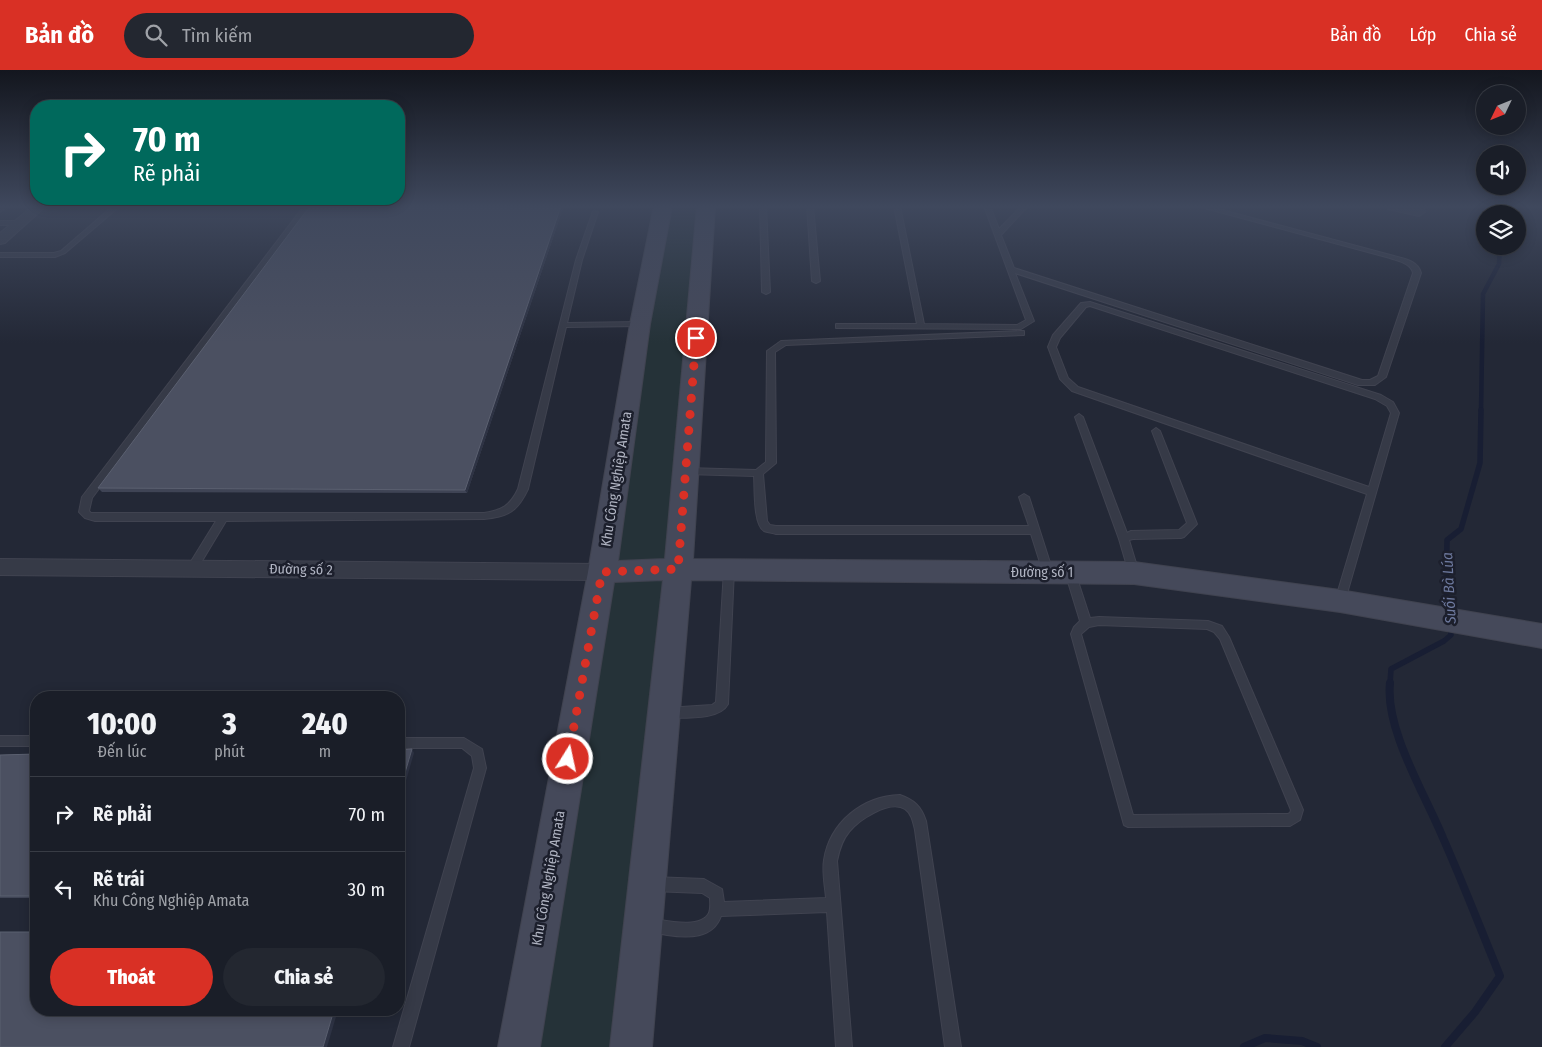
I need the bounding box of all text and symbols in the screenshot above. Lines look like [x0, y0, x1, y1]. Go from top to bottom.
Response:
search box [124, 13, 474, 58]
text: Bản đồ [25, 21, 94, 49]
icon: search [142, 21, 170, 49]
text: Tìm kiếm [182, 24, 252, 47]
text: Bản đồ [1330, 24, 1381, 46]
text: Lớp [1409, 24, 1436, 46]
text: Chia sẻ [1464, 24, 1517, 46]
north arrow [1476, 85, 1526, 135]
map controls [1476, 85, 1526, 255]
text: 70 m [133, 118, 201, 160]
icon: right [50, 120, 115, 185]
button: sound [1476, 145, 1526, 195]
text: Rẽ phải [133, 160, 200, 187]
button: layers [1476, 205, 1526, 255]
pin [675, 317, 717, 359]
icon: arrive [682, 324, 710, 352]
street label: Khu Công Nghiệp Amata [597, 410, 636, 548]
water label: Suối Bà Lúa [1438, 552, 1460, 625]
street label: Đường số 2 [269, 559, 333, 579]
street label: Đường số 1 [1011, 563, 1073, 581]
text: 10:00 [87, 706, 157, 742]
text: 3 [222, 706, 237, 742]
text: 240 [302, 706, 348, 742]
position arrow [541, 732, 593, 784]
text: Đến lúc [98, 742, 147, 761]
text: phút [214, 742, 245, 761]
text: m [319, 742, 331, 761]
icon: right [50, 800, 78, 828]
text: Rẽ phải [93, 803, 152, 826]
text: 70 m [349, 803, 385, 826]
street label: Khu Công Nghiệp Amata [528, 809, 569, 947]
text: Rẽ trái [93, 868, 144, 891]
icon: left [50, 875, 78, 903]
text: 30 m [347, 878, 385, 901]
text: Khu Công Nghiệp Amata [93, 891, 249, 910]
button: Thoát [50, 948, 213, 1006]
button: Chia sẻ [223, 948, 385, 1006]

